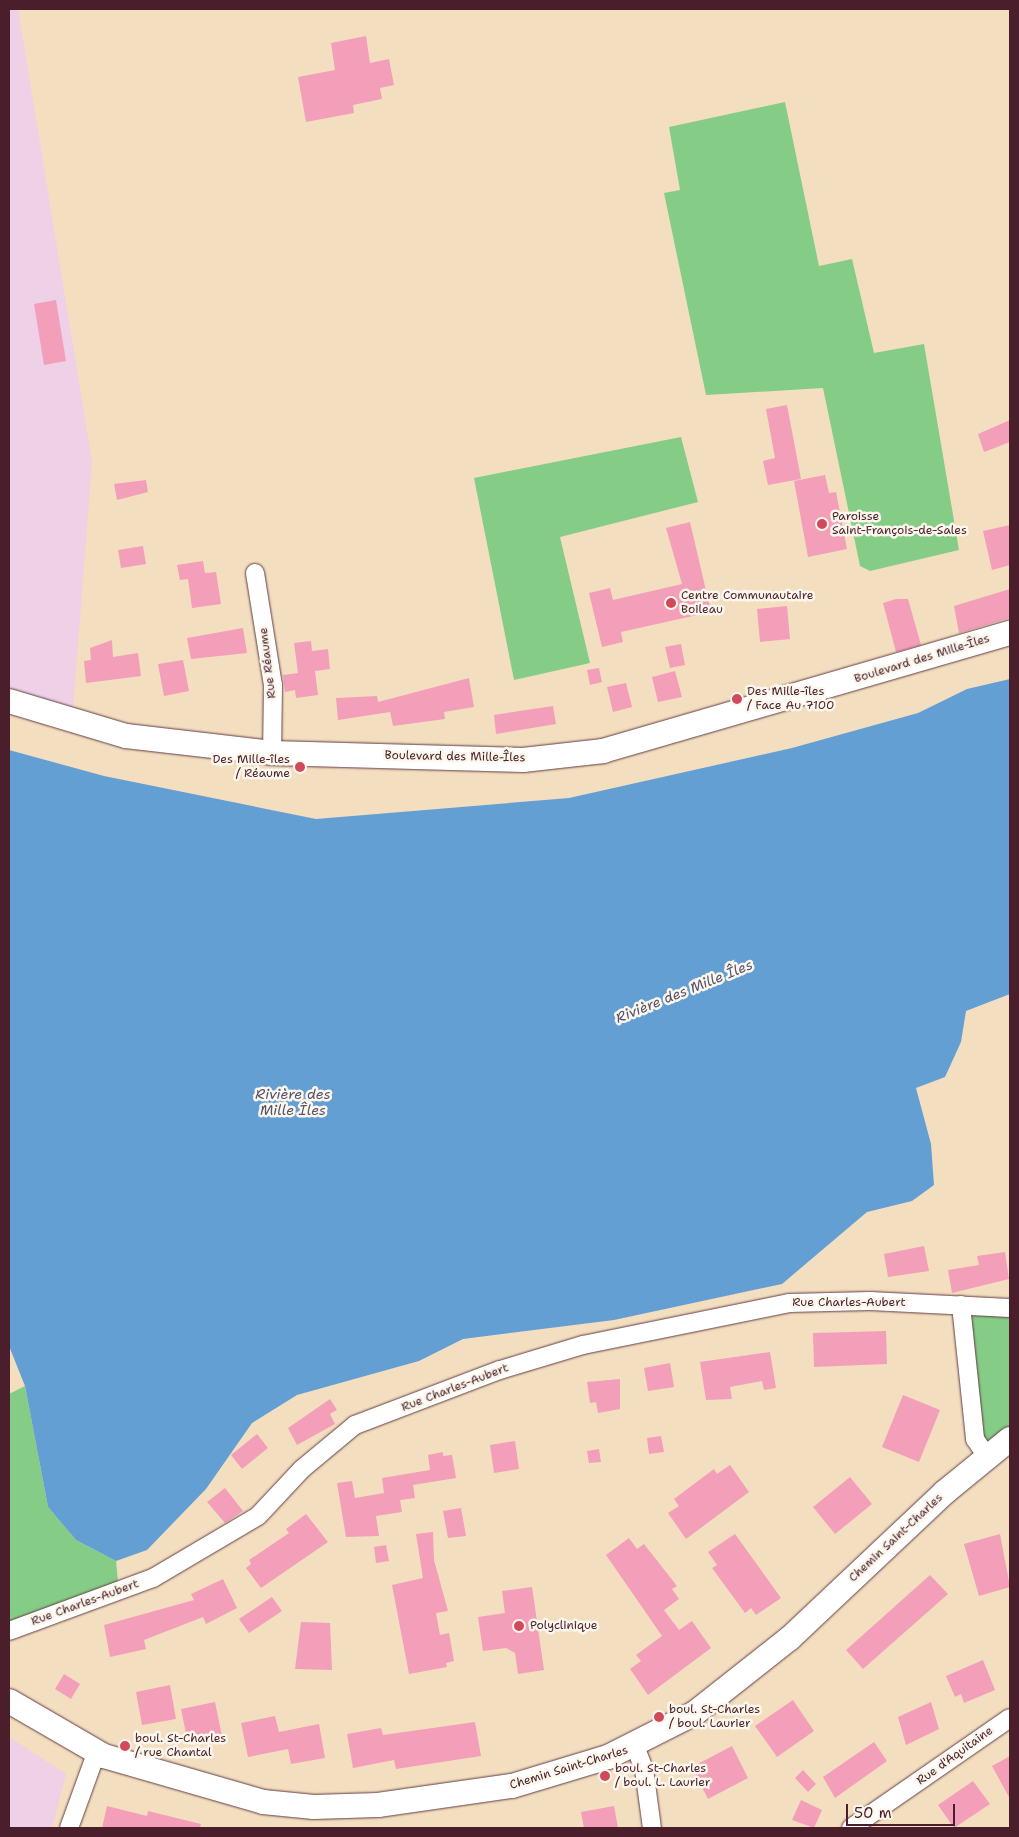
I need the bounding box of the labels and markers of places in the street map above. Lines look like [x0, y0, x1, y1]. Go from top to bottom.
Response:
place label: Paroisse Saint-François-de-Sales [832, 510, 967, 538]
marker: Paroisse Saint-François-de-Sales [816, 518, 828, 530]
place label: Centre Communautaire Boileau [681, 589, 814, 617]
marker: Centre Communautaire Boileau [665, 597, 677, 609]
place label: Des Mille-îles / Face Au 7100 [747, 685, 834, 713]
marker: Des Mille-îles / Face Au 7100 [731, 693, 743, 705]
place label: Des Mille-îles / Réaume [213, 753, 290, 781]
marker: Des Mille-îles / Réaume [294, 761, 306, 773]
marker: Polyclinique [512, 1619, 526, 1633]
place label: Polyclinique [530, 1619, 598, 1633]
place label: boul. St-Charles / boul. Laurier [669, 1703, 760, 1731]
marker: boul. St-Charles / boul. Laurier [653, 1711, 665, 1723]
place label: boul. St-Charles / rue Chantal [135, 1732, 226, 1760]
marker: boul. St-Charles / rue Chantal [119, 1740, 131, 1752]
place label: boul. St-Charles / boul. L. Laurier [615, 1762, 710, 1790]
marker: boul. St-Charles / boul. L. Laurier [599, 1770, 611, 1782]

